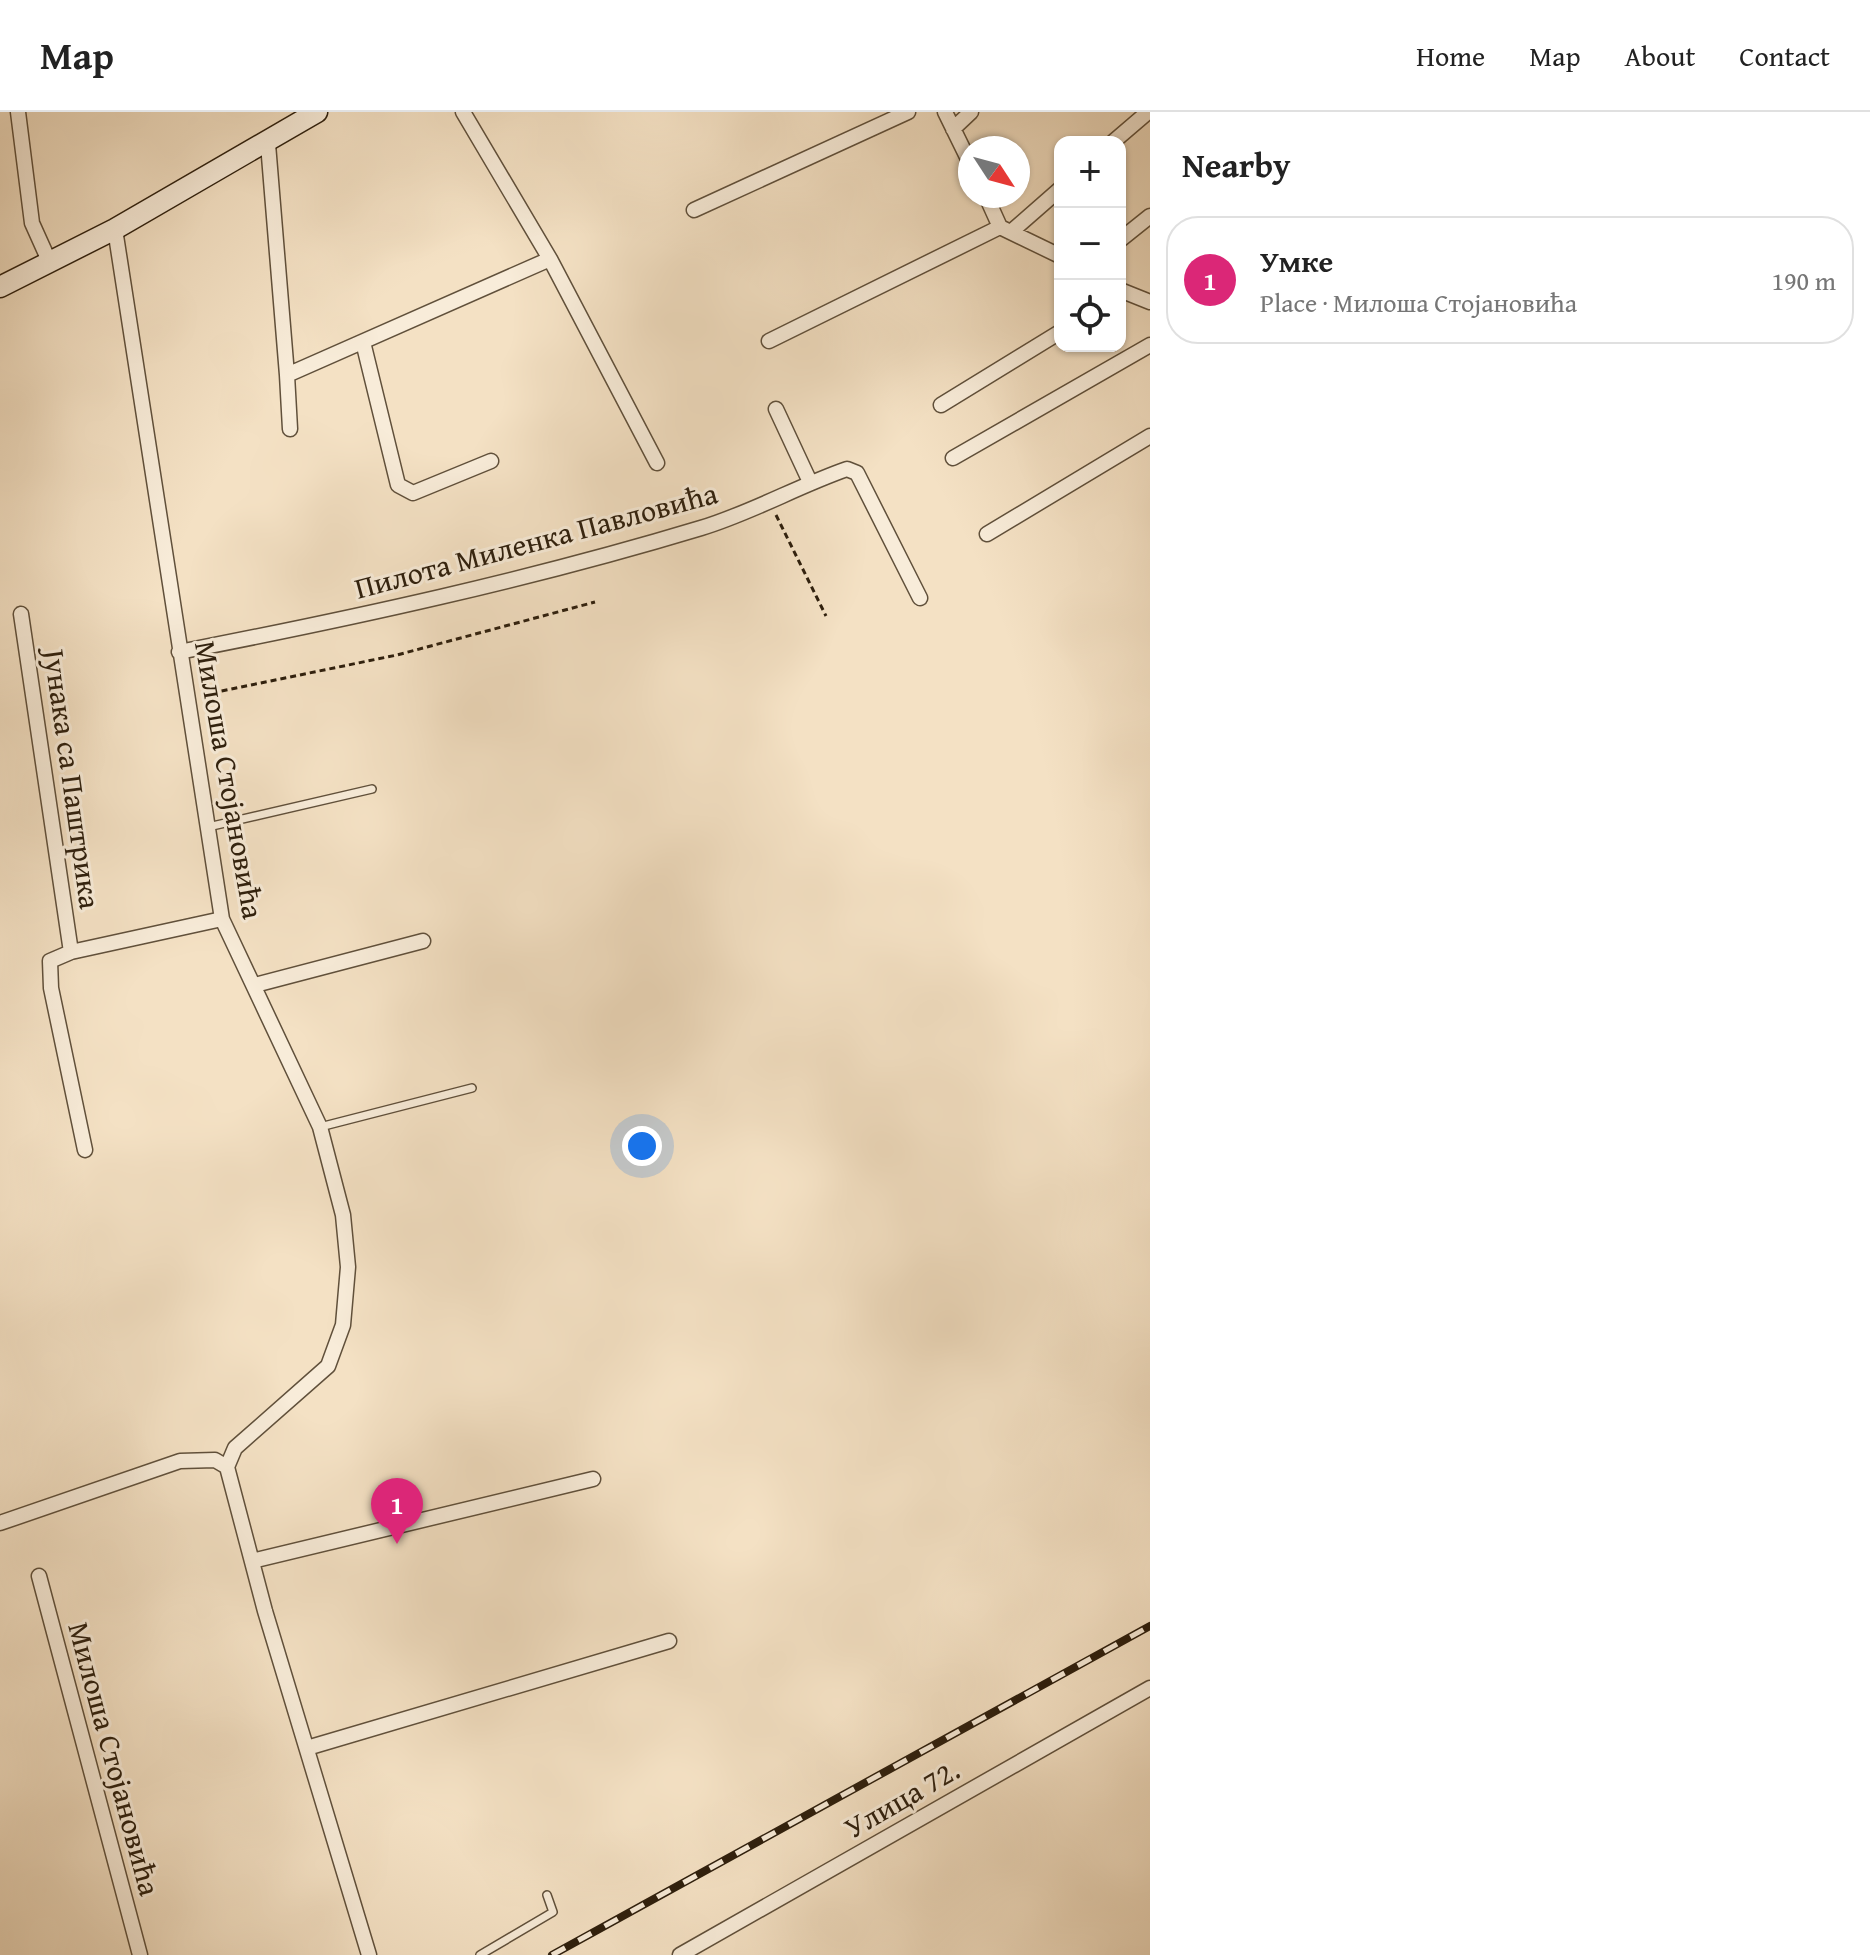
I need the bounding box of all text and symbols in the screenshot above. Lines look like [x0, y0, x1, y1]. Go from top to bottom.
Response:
text: Map [40, 27, 114, 83]
text: Home [1416, 35, 1485, 76]
text: Map [1529, 35, 1581, 76]
text: About [1625, 35, 1695, 76]
text: Contact [1739, 35, 1830, 76]
north arrow [958, 136, 1030, 208]
map controls [1054, 136, 1126, 352]
button: + [1054, 136, 1126, 208]
text: Nearby [1182, 140, 1291, 189]
button: − [1054, 208, 1126, 280]
text: Умке [1260, 239, 1333, 283]
text: 1 [1203, 261, 1217, 300]
text: 190 m [1771, 261, 1836, 300]
button: locate [1054, 280, 1126, 352]
text: Place · Милоша Стојановића [1260, 283, 1577, 322]
street label: Пилота Миленка Павловића [349, 470, 723, 610]
street label: Милоша Стојановића [184, 637, 276, 923]
street label: Јунака са Паштрика [32, 642, 113, 912]
your location [622, 1126, 662, 1166]
pin: 1 [371, 1478, 423, 1544]
street label: Милоша Стојановића [57, 1617, 173, 1901]
street label: Улица 72. [836, 1747, 967, 1849]

